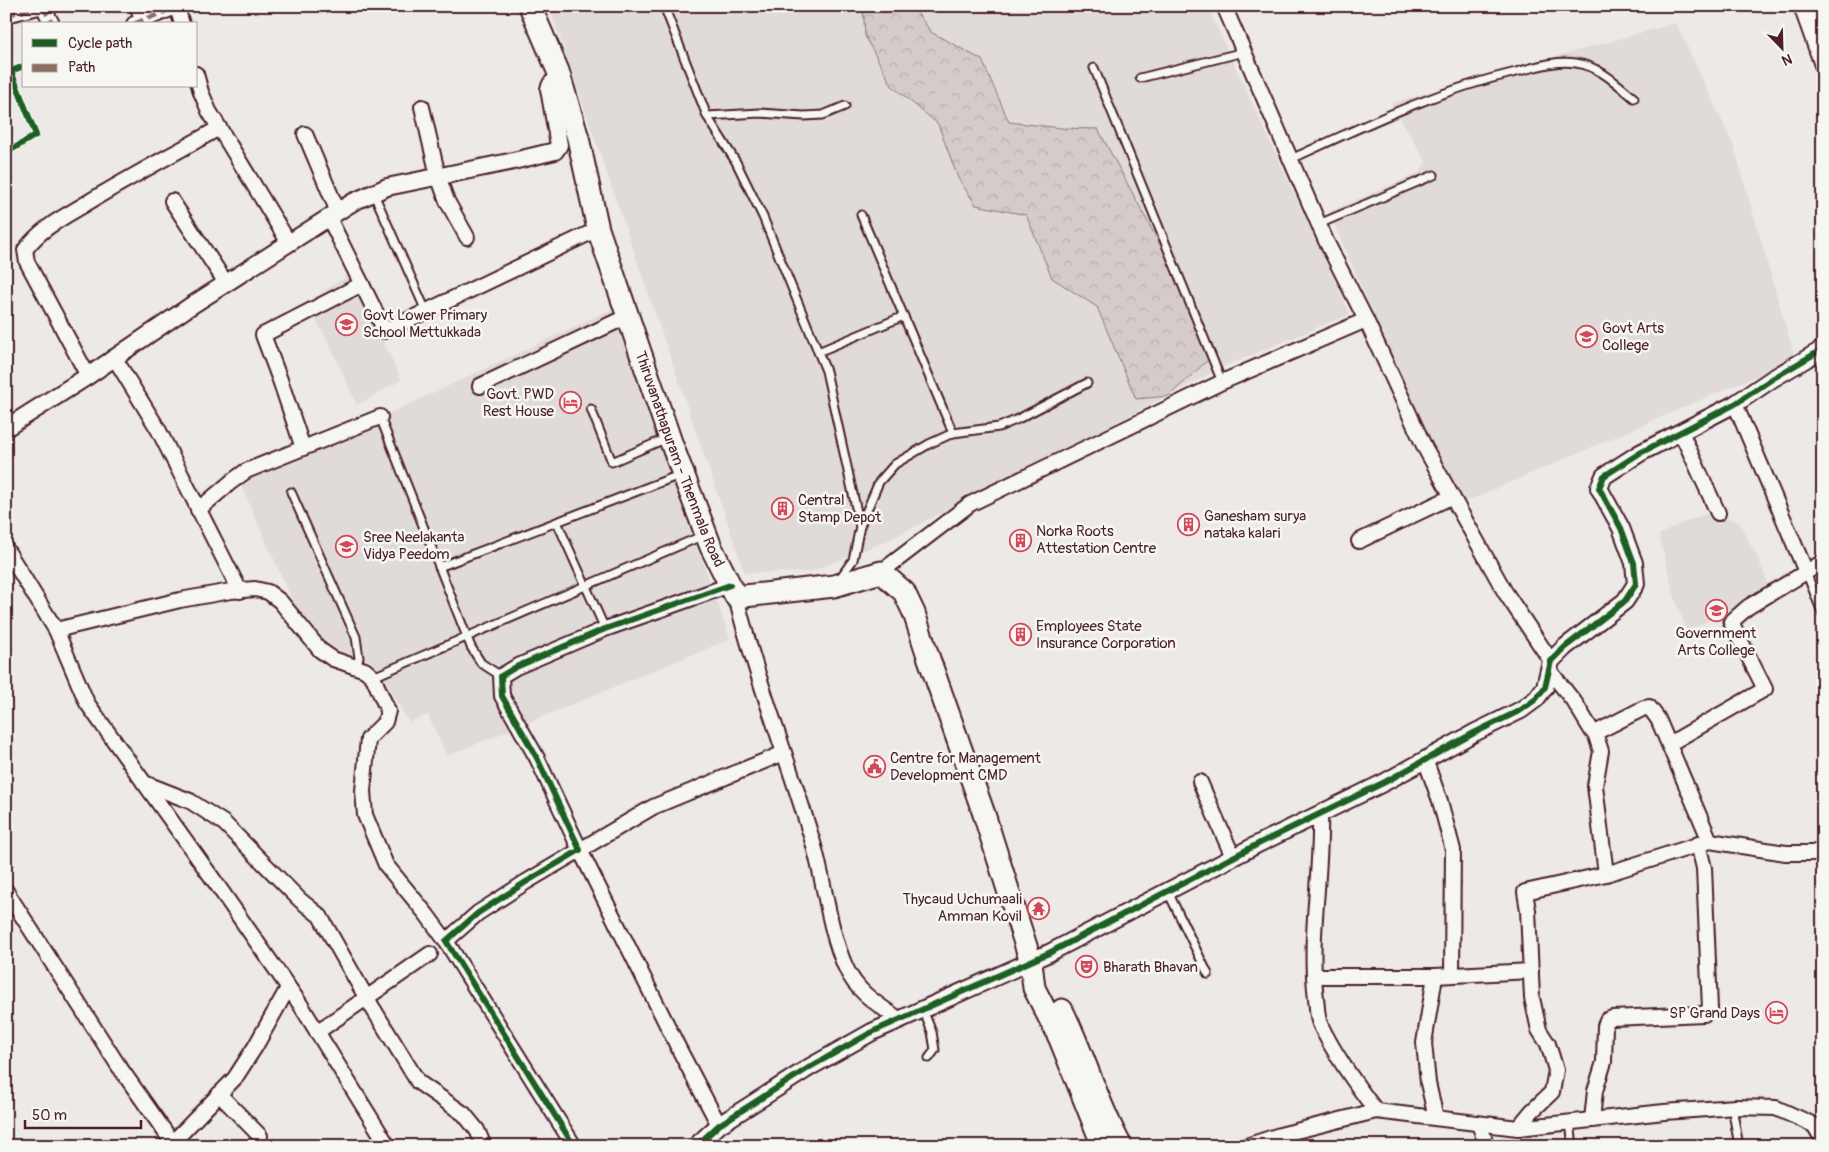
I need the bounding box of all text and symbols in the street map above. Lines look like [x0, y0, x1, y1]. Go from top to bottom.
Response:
legend [22, 22, 198, 88]
north arrow [1756, 22, 1806, 72]
text: Cycle path [68, 34, 132, 53]
text: N [1779, 50, 1795, 69]
text: Path [68, 58, 95, 77]
place label: Govt Lower Primary School Mettukkada [363, 306, 488, 342]
school or university icon: Govt Lower Primary School Mettukkada [335, 312, 359, 336]
place label: Govt Arts College [1602, 319, 1664, 355]
school or university icon: Govt Arts College [1574, 325, 1598, 349]
street label: Thiruvanathapuram - Thenmala Road [631, 349, 728, 570]
place label: Govt. PWD Rest House [483, 385, 555, 421]
hotel icon: Govt. PWD Rest House [558, 391, 582, 415]
place label: Central Stamp Depot [798, 491, 882, 527]
building icon: Central Stamp Depot [770, 497, 794, 521]
place label: Ganesham surya nataka kalari [1204, 507, 1306, 543]
building icon: Ganesham surya nataka kalari [1176, 513, 1200, 537]
place label: Norka Roots Attestation Centre [1036, 522, 1157, 558]
place label: Sree Neelakanta Vidya Peedom [363, 528, 464, 564]
building icon: Norka Roots Attestation Centre [1008, 528, 1032, 552]
school or university icon: Sree Neelakanta Vidya Peedom [335, 534, 359, 558]
school or university icon: Government Arts College [1704, 598, 1728, 622]
place label: Employees State Insurance Corporation [1036, 617, 1176, 653]
building icon: Employees State Insurance Corporation [1008, 623, 1032, 647]
place label: Government Arts College [1676, 624, 1757, 660]
place label: Centre for Management Development CMD [890, 749, 1042, 785]
public building icon: Centre for Management Development CMD [862, 755, 886, 779]
place label: Thycaud Uchumaali Amman Kovil [903, 890, 1022, 926]
temple icon: Thycaud Uchumaali Amman Kovil [1026, 896, 1050, 920]
theatre icon: Bharath Bhavan [1075, 955, 1099, 979]
place label: Bharath Bhavan [1103, 958, 1198, 977]
hotel icon: SP Grand Days [1764, 1001, 1788, 1025]
place label: SP Grand Days [1669, 1004, 1760, 1023]
scale bar [25, 1097, 141, 1129]
text: 50 m [32, 1106, 67, 1125]

